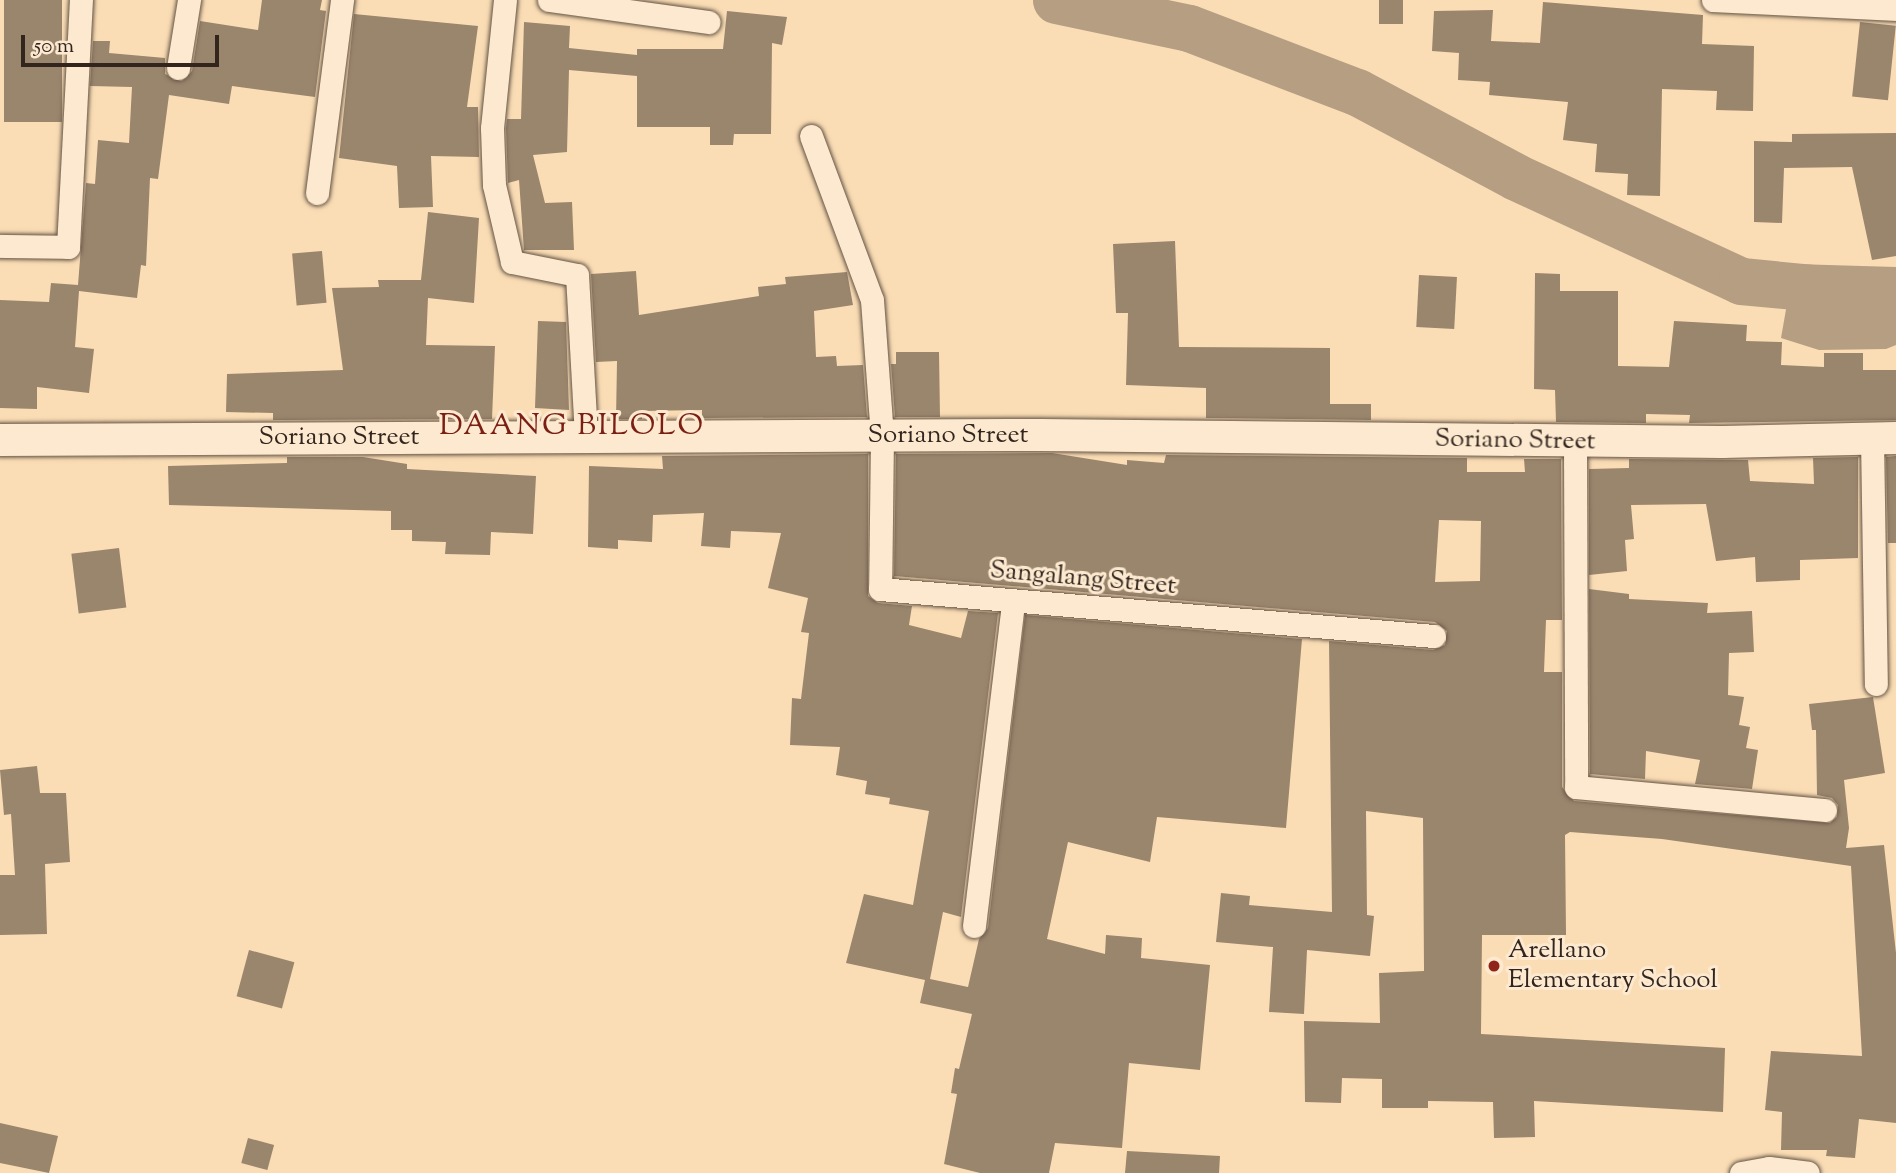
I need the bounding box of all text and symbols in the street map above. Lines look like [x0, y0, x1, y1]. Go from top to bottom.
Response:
scale bar [24, 21, 222, 65]
text: 50 m [34, 32, 74, 62]
district label: DAANG BILOLO [441, 409, 703, 445]
street label: Soriano Street [868, 420, 1028, 452]
street label: Soriano Street [259, 422, 419, 454]
street label: Soriano Street [1434, 424, 1596, 458]
street label: Sangalang Street [989, 555, 1177, 603]
place label: Arellano Elementary School [1508, 935, 1718, 996]
marker: Arellano Elementary School [1486, 958, 1502, 974]

